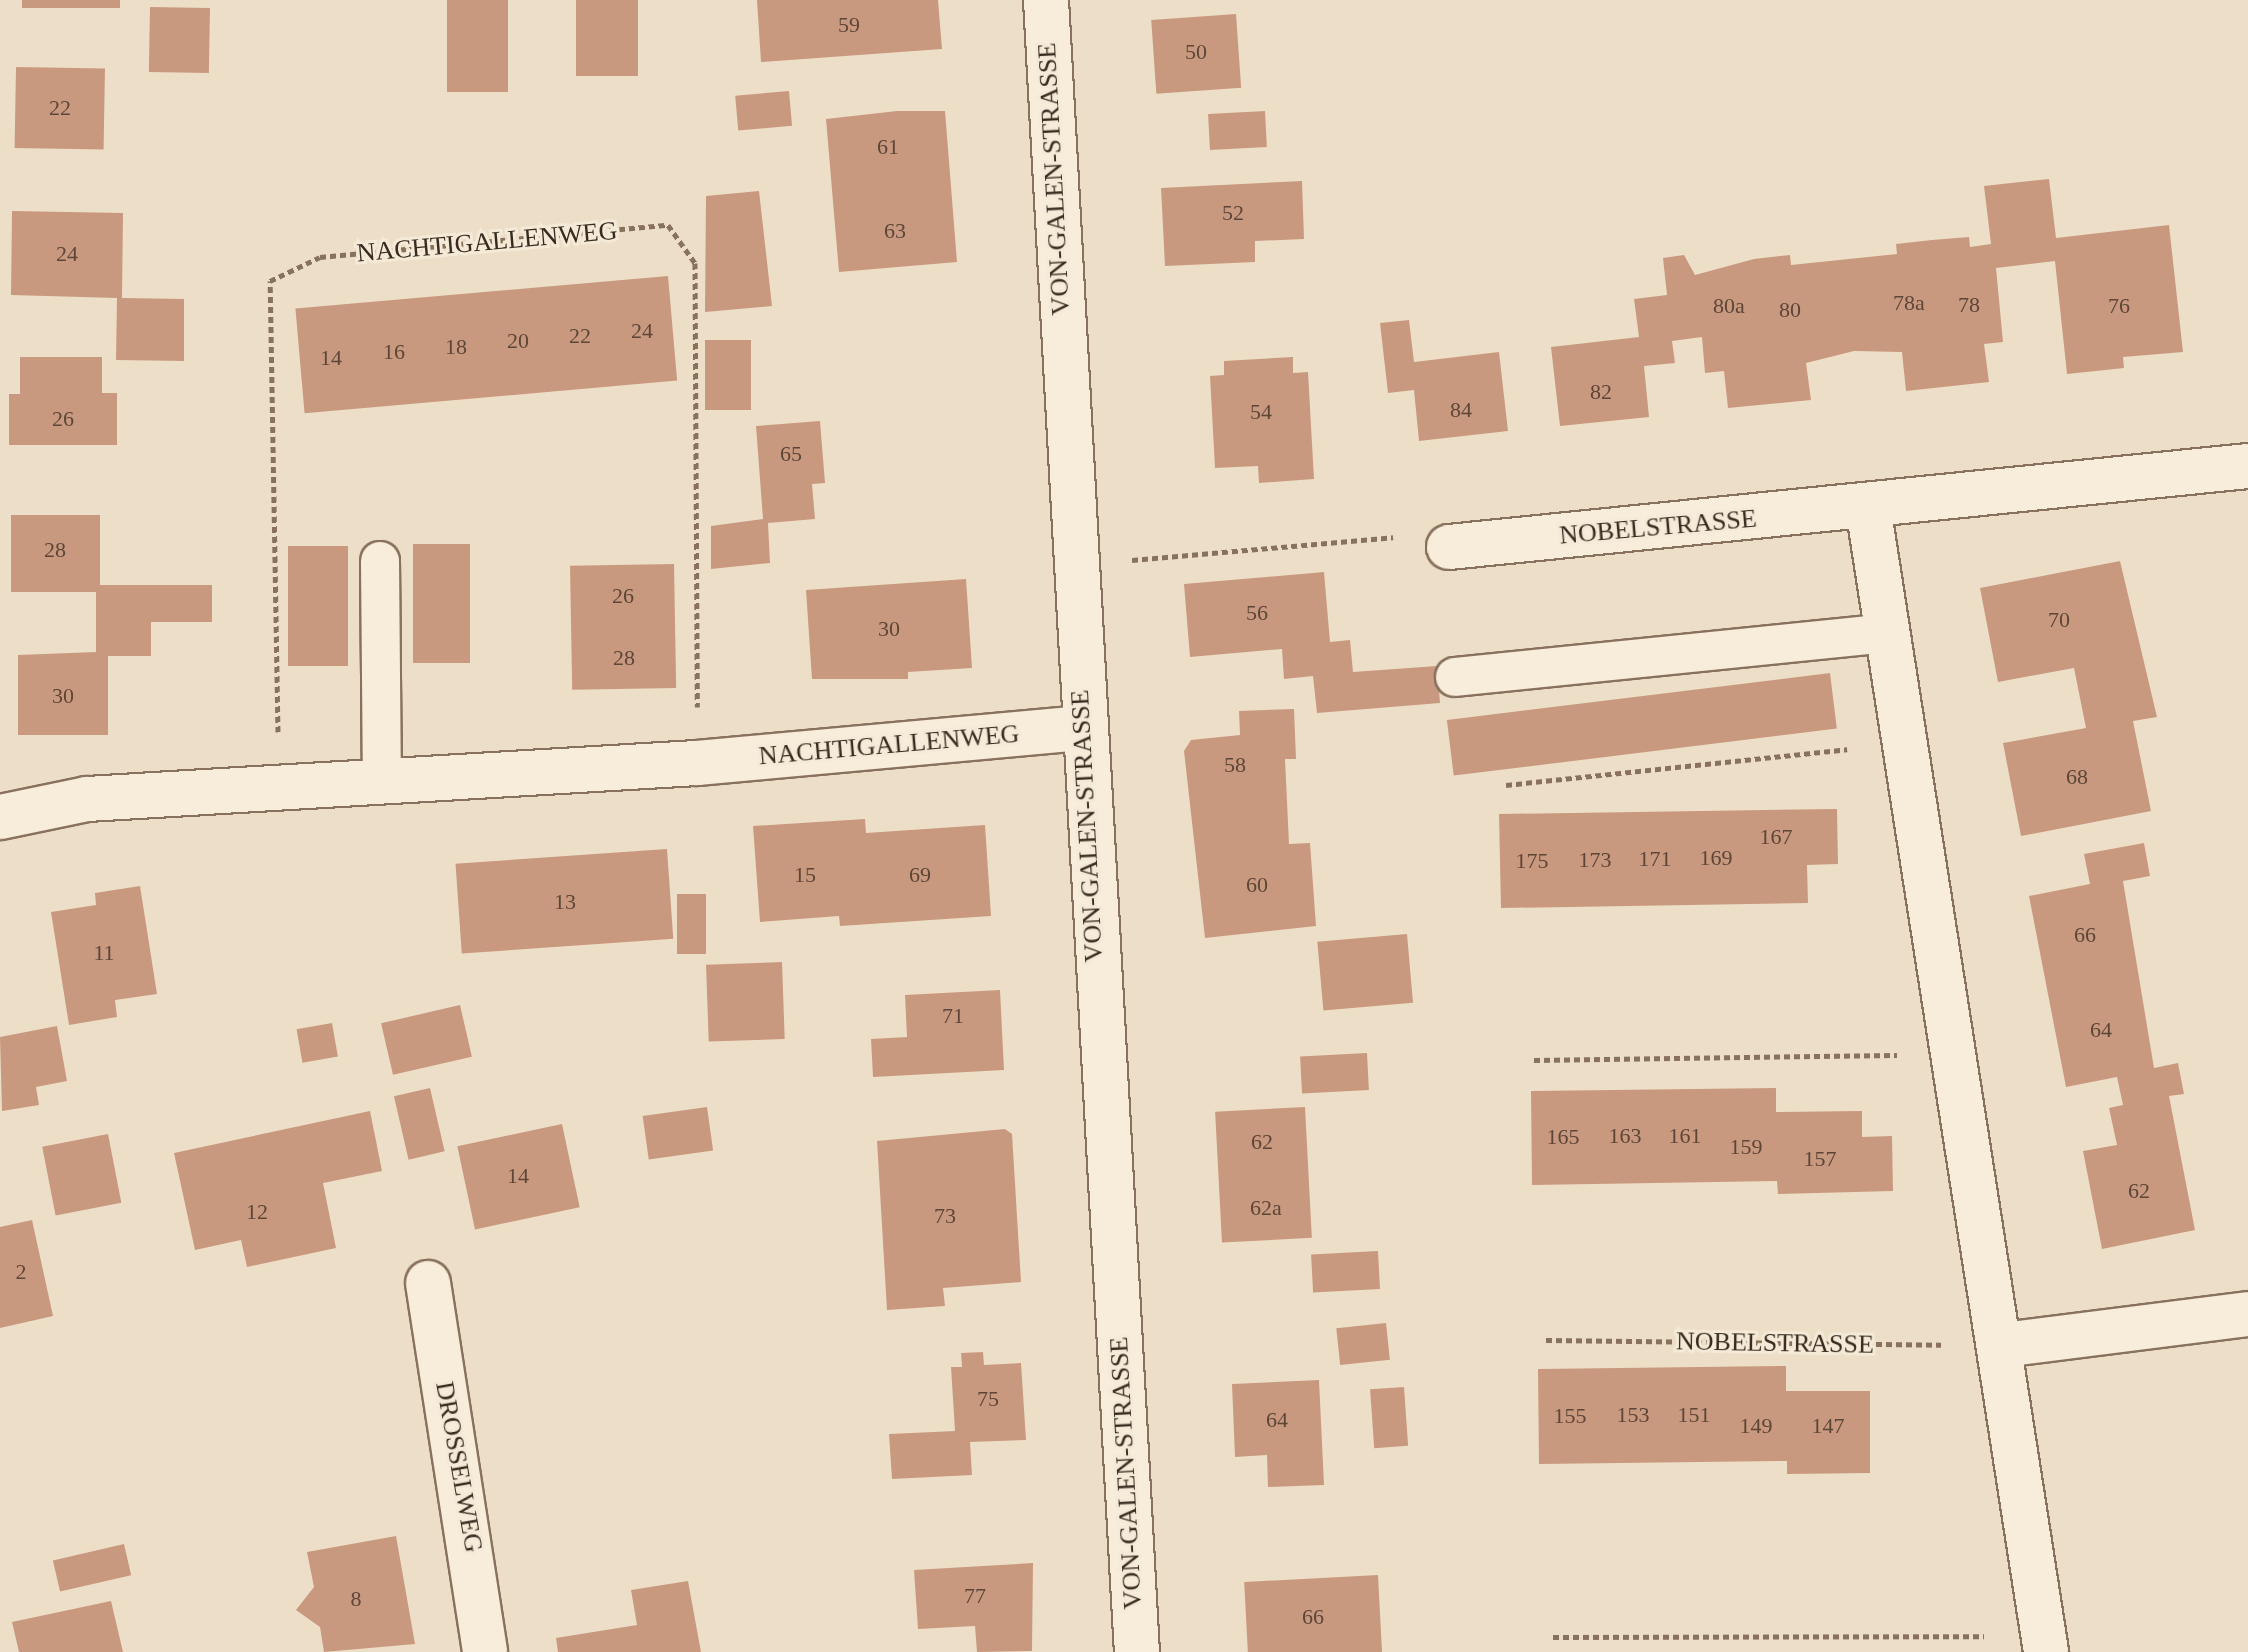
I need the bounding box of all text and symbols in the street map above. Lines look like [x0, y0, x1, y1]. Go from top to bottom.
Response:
house number: 59 [838, 12, 860, 38]
house number: 50 [1185, 39, 1207, 65]
street label: VON-GALEN-STRASSE [1031, 42, 1077, 316]
house number: 22 [49, 95, 71, 121]
house number: 61 [877, 134, 899, 160]
house number: 52 [1222, 200, 1244, 226]
street label: NACHTIGALLENWEG [355, 215, 619, 269]
house number: 63 [884, 218, 906, 244]
house number: 24 [56, 241, 78, 267]
house number: 78a [1893, 290, 1925, 316]
house number: 78 [1958, 292, 1980, 318]
house number: 80a [1713, 293, 1745, 319]
house number: 76 [2108, 293, 2130, 319]
house number: 80 [1779, 297, 1801, 323]
house number: 24 [631, 318, 653, 344]
house number: 22 [569, 323, 591, 349]
house number: 20 [507, 328, 529, 354]
house number: 18 [445, 334, 467, 360]
house number: 16 [383, 339, 405, 365]
house number: 14 [320, 345, 342, 371]
house number: 82 [1590, 379, 1612, 405]
house number: 84 [1450, 397, 1472, 423]
house number: 54 [1250, 399, 1272, 425]
house number: 26 [52, 406, 74, 432]
house number: 65 [780, 441, 802, 467]
street label: NOBELSTRASSE [1558, 503, 1758, 551]
house number: 28 [44, 537, 66, 563]
house number: 26 [612, 583, 634, 609]
house number: 56 [1246, 600, 1268, 626]
house number: 70 [2048, 607, 2070, 633]
house number: 30 [878, 616, 900, 642]
house number: 28 [613, 645, 635, 671]
house number: 30 [52, 683, 74, 709]
street label: VON-GALEN-STRASSE [1064, 689, 1110, 963]
street label: NACHTIGALLENWEG [757, 718, 1021, 772]
house number: 58 [1224, 752, 1246, 778]
house number: 68 [2066, 764, 2088, 790]
house number: 167 [1760, 824, 1792, 850]
house number: 169 [1700, 845, 1732, 871]
house number: 171 [1638, 846, 1672, 872]
house number: 173 [1578, 847, 1612, 873]
house number: 175 [1516, 848, 1548, 874]
house number: 15 [794, 862, 816, 888]
house number: 69 [909, 862, 931, 888]
house number: 60 [1246, 872, 1268, 898]
house number: 13 [554, 889, 576, 915]
house number: 66 [2074, 922, 2096, 948]
house number: 11 [93, 940, 115, 966]
house number: 71 [942, 1003, 964, 1029]
house number: 64 [2090, 1017, 2112, 1043]
house number: 163 [1608, 1123, 1642, 1149]
house number: 161 [1668, 1123, 1702, 1149]
house number: 165 [1546, 1124, 1580, 1150]
house number: 62 [1251, 1129, 1273, 1155]
house number: 159 [1730, 1134, 1762, 1160]
house number: 157 [1804, 1146, 1836, 1172]
house number: 14 [507, 1163, 529, 1189]
house number: 62 [2128, 1178, 2150, 1204]
house number: 62a [1250, 1195, 1282, 1221]
house number: 12 [246, 1199, 268, 1225]
house number: 73 [934, 1203, 956, 1229]
house number: 2 [16, 1259, 26, 1285]
street label: NOBELSTRASSE [1676, 1326, 1874, 1360]
street label: VON-GALEN-STRASSE [1103, 1336, 1149, 1610]
street label: DROSSELWEG [429, 1379, 489, 1555]
house number: 75 [977, 1386, 999, 1412]
house number: 153 [1616, 1402, 1650, 1428]
house number: 151 [1678, 1402, 1710, 1428]
house number: 155 [1554, 1403, 1586, 1429]
house number: 64 [1266, 1407, 1288, 1433]
house number: 149 [1740, 1413, 1772, 1439]
house number: 147 [1812, 1413, 1844, 1439]
house number: 77 [964, 1583, 986, 1609]
house number: 8 [350, 1586, 362, 1612]
house number: 66 [1302, 1604, 1324, 1630]

